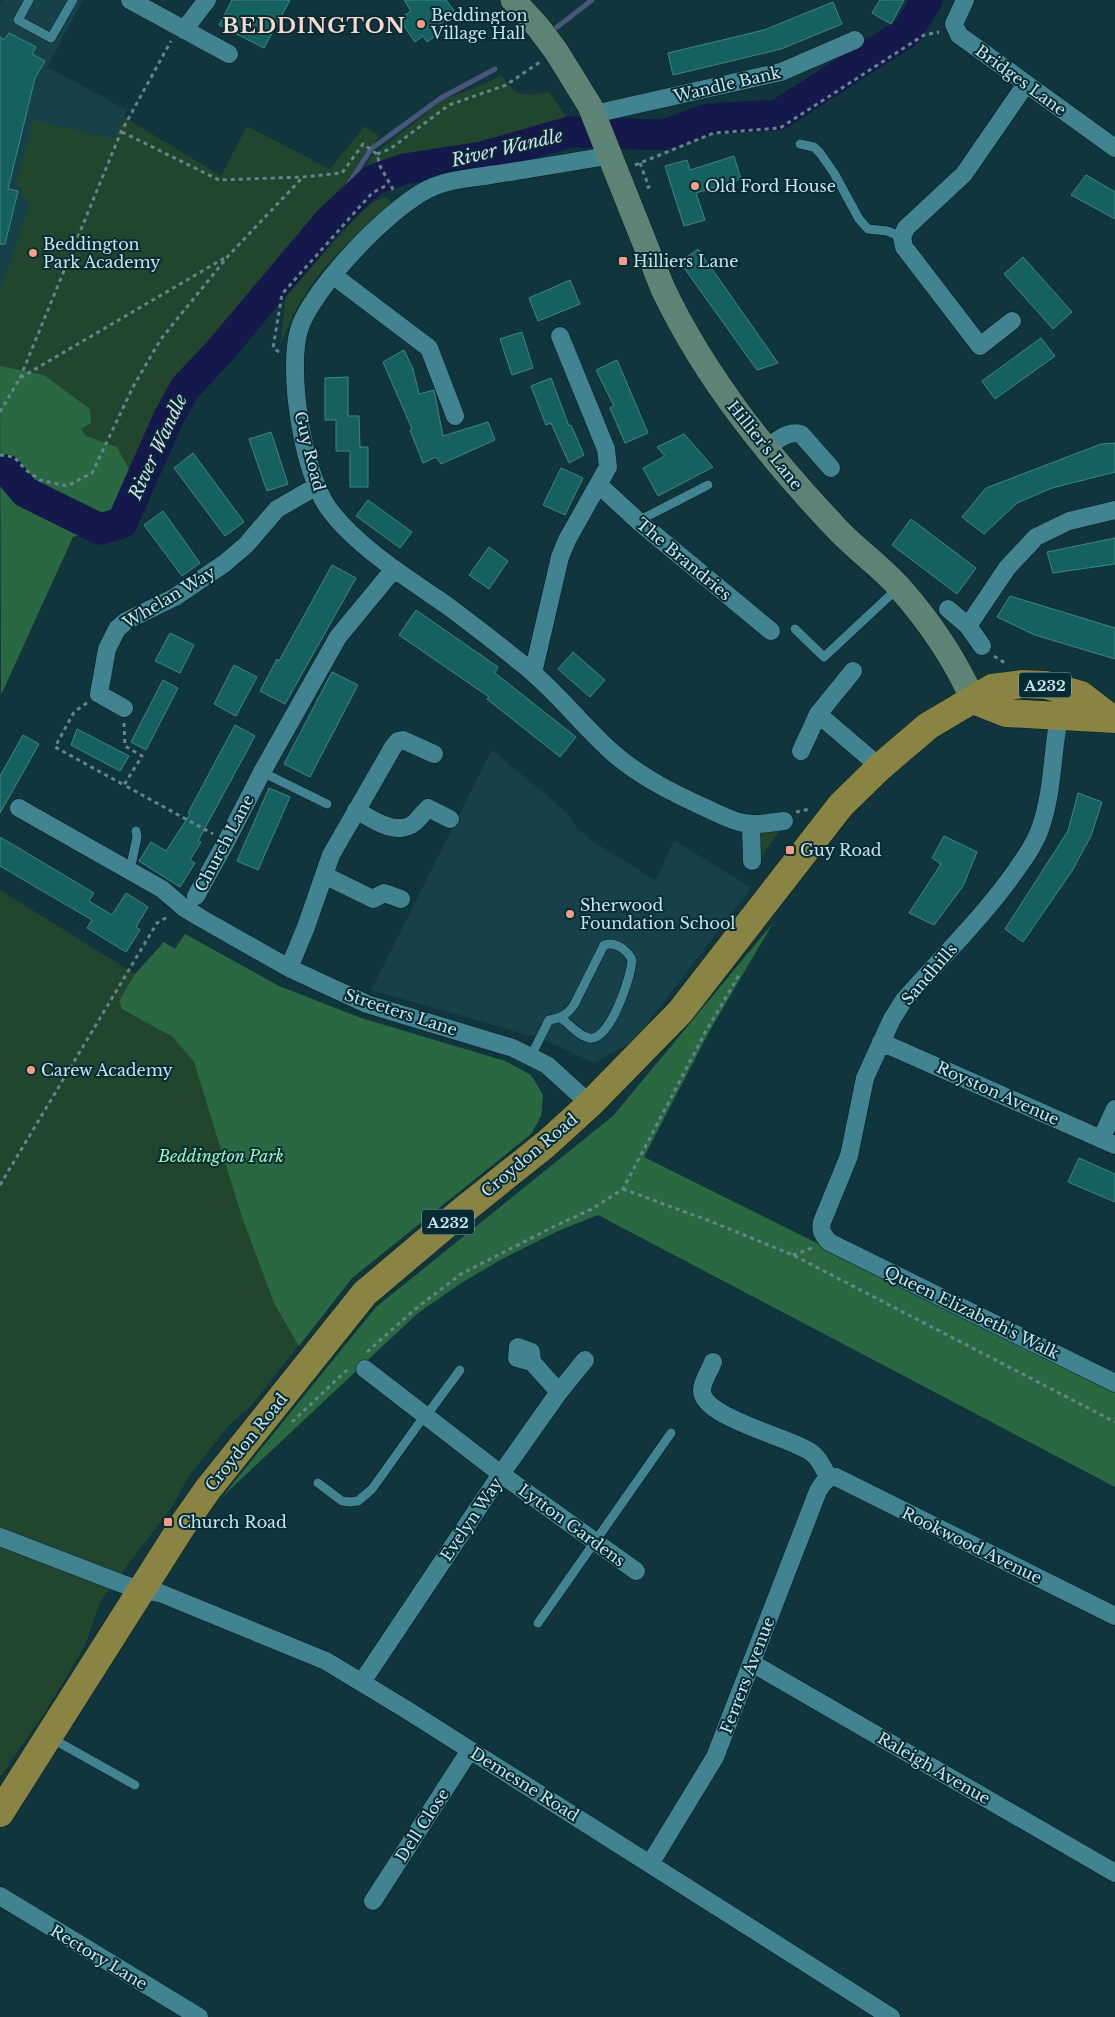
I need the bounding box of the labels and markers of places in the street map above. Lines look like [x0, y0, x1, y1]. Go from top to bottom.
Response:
place label: Beddington Village Hall [430, 5, 528, 43]
marker: Beddington Village Hall [415, 18, 427, 30]
place label: Old Ford House [705, 176, 836, 196]
marker: Old Ford House [689, 180, 701, 192]
place label: Beddington Park Academy [43, 234, 161, 272]
marker: Beddington Park Academy [27, 247, 39, 259]
place label: Hilliers Lane [633, 251, 738, 271]
marker: Hilliers Lane [617, 255, 629, 267]
place label: Guy Road [800, 840, 882, 860]
marker: Guy Road [784, 844, 796, 856]
place label: Sherwood Foundation School [580, 895, 736, 933]
marker: Sherwood Foundation School [564, 908, 576, 920]
place label: Carew Academy [41, 1060, 174, 1080]
marker: Carew Academy [25, 1064, 37, 1076]
place label: Church Road [178, 1512, 287, 1532]
marker: Church Road [162, 1516, 174, 1528]

